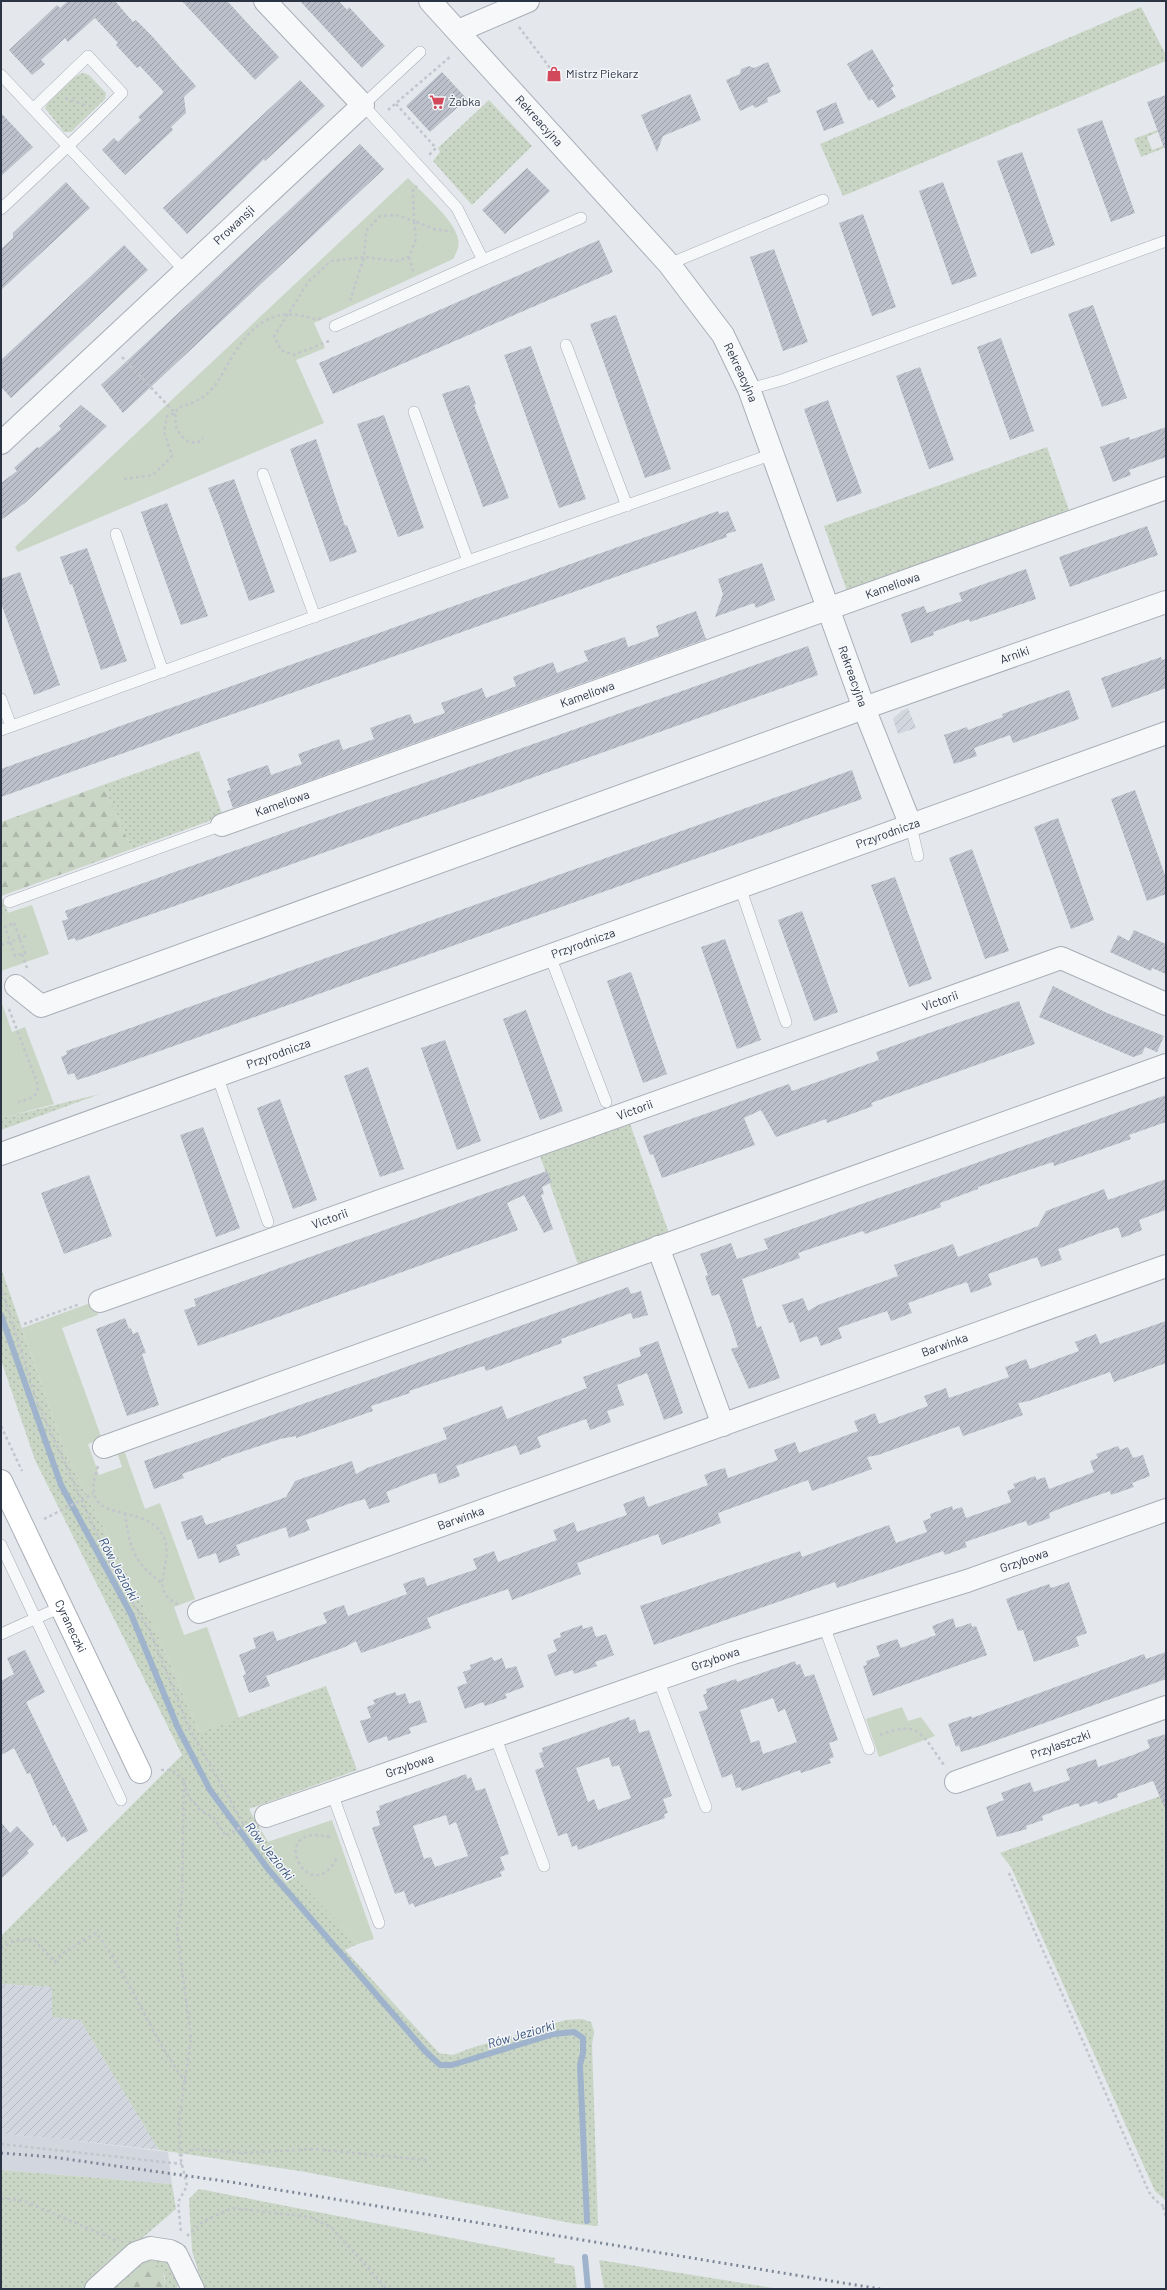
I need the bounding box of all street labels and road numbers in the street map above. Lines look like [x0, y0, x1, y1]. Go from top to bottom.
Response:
street label: Rekreacyjna [513, 92, 566, 149]
street label: Prowansji [210, 202, 257, 247]
street label: Rekreacyjna [722, 340, 761, 404]
street label: Kameliowa [863, 569, 921, 601]
street label: Arniki [998, 643, 1031, 666]
street label: Rekreacyjna [836, 644, 871, 708]
street label: Kameliowa [558, 678, 616, 710]
street label: Kameliowa [253, 786, 311, 819]
street label: Przyrodnicza [854, 815, 921, 851]
street label: Przyrodnicza [549, 925, 617, 961]
street label: Victorii [920, 987, 960, 1013]
street label: Przyrodnicza [244, 1035, 312, 1071]
street label: Victorii [615, 1096, 655, 1122]
street label: Victorii [309, 1205, 350, 1231]
street label: Barwinka [919, 1329, 970, 1359]
street label: Barwinka [435, 1503, 486, 1532]
street label: Grzybowa [998, 1545, 1050, 1575]
street label: Cyraneczki [53, 1597, 90, 1655]
street label: Grzybowa [689, 1643, 741, 1673]
street label: Przylaszczki [1028, 1727, 1092, 1761]
street label: Grzybowa [383, 1750, 435, 1780]

